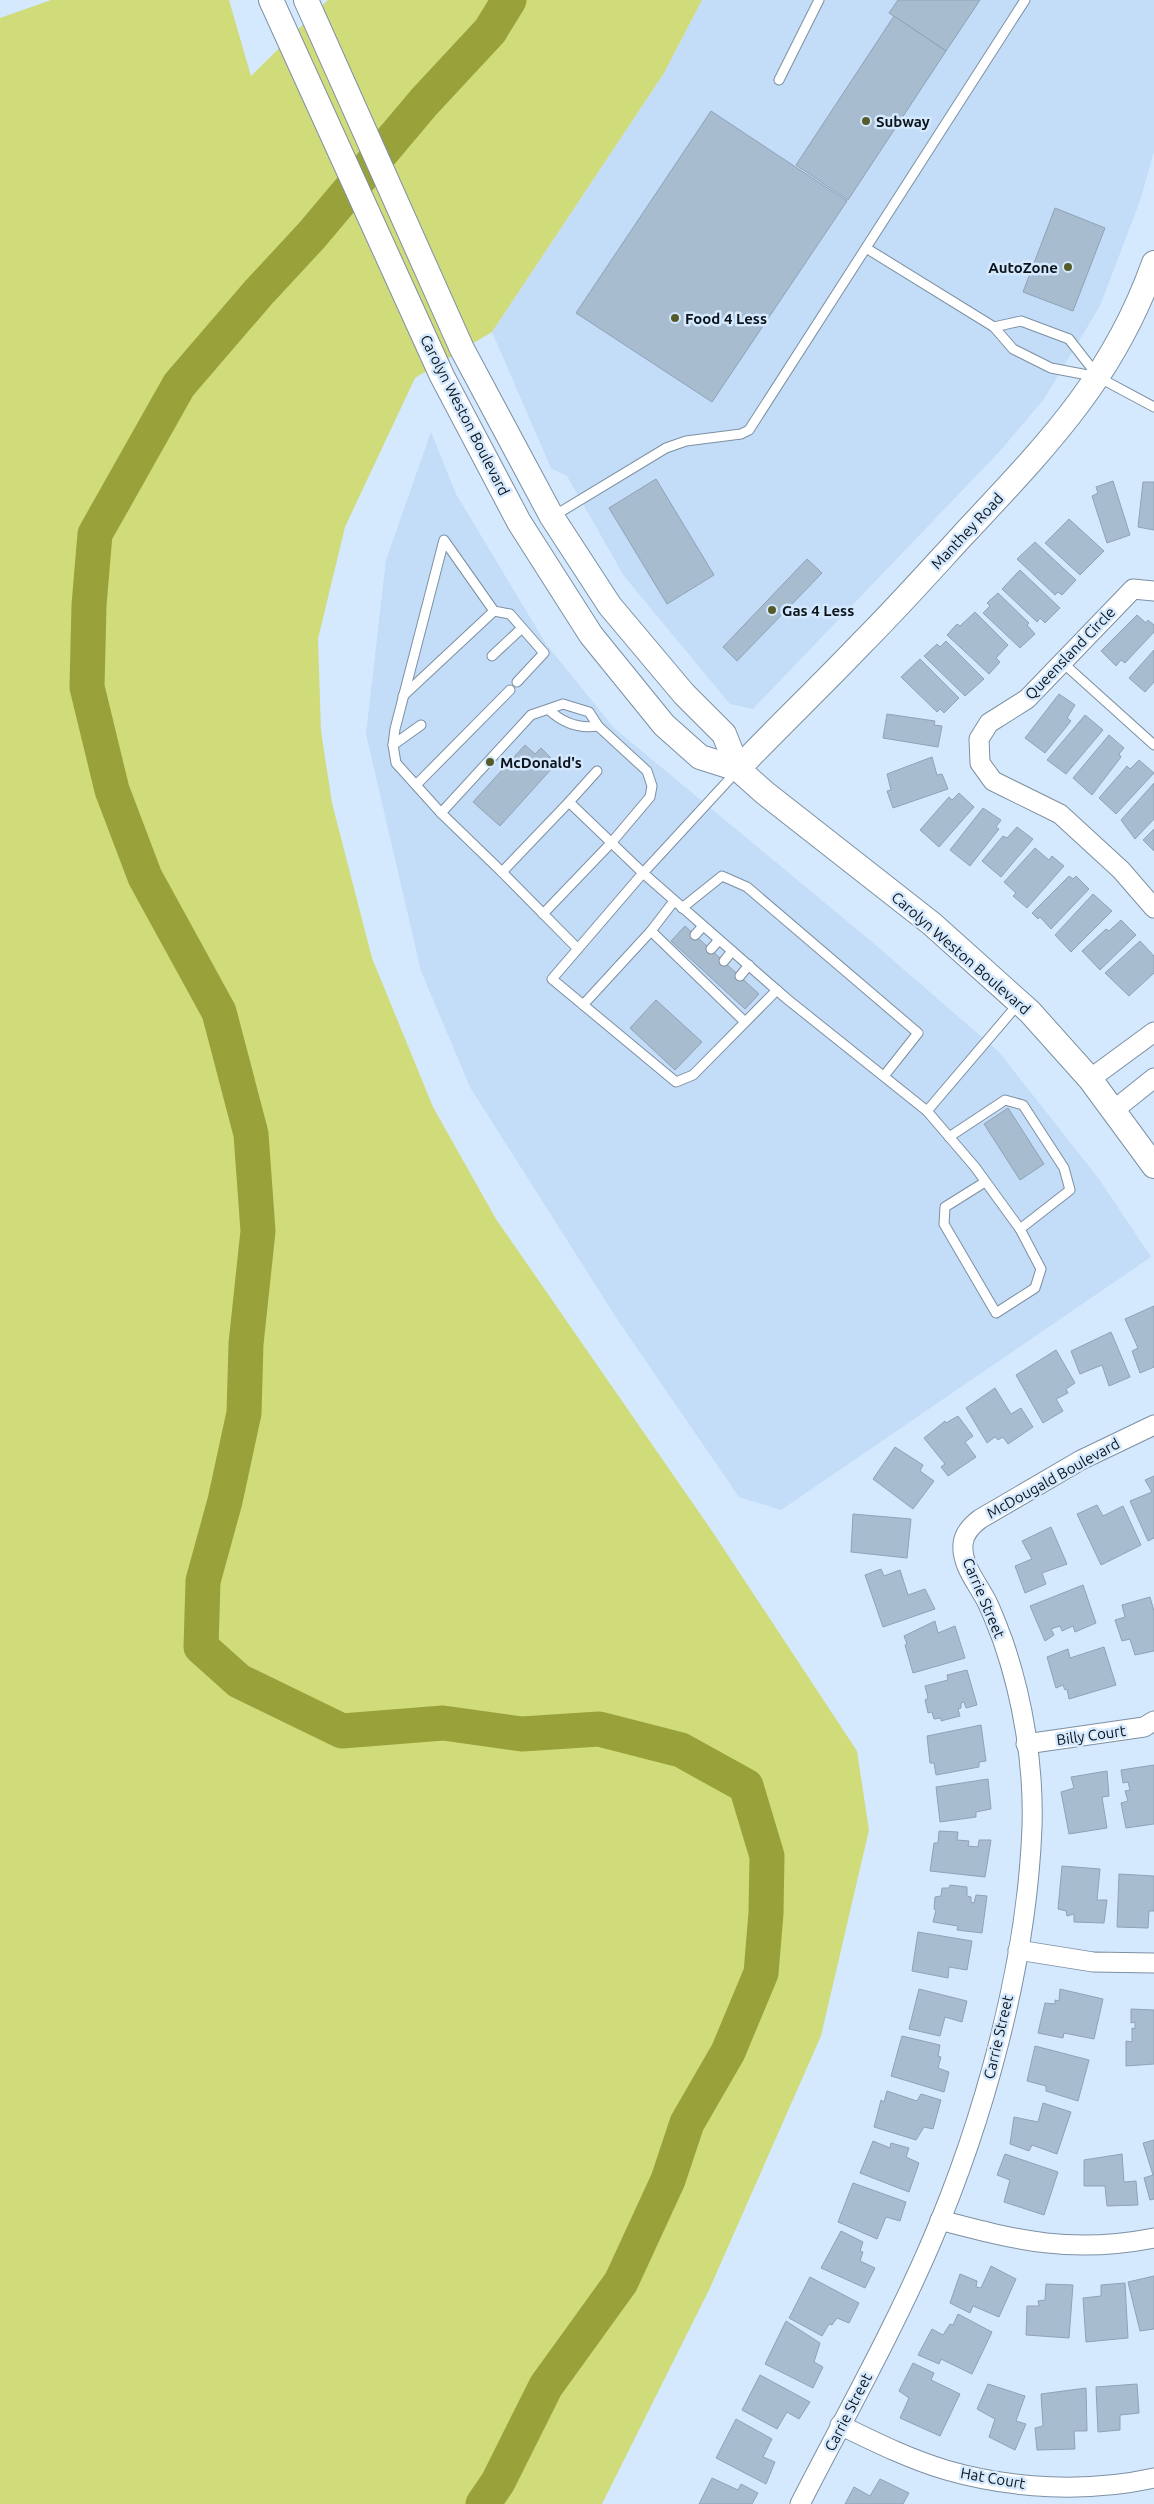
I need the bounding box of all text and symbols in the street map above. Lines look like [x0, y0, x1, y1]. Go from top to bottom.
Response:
place label: Subway [876, 113, 930, 130]
marker: Subway [860, 115, 872, 127]
place label: AutoZone [988, 259, 1058, 276]
marker: AutoZone [1062, 261, 1074, 273]
place label: Food 4 Less [685, 310, 767, 327]
marker: Food 4 Less [669, 312, 681, 324]
street label: Carolyn Weston Boulevard [417, 332, 513, 498]
street label: Manthey Road [928, 490, 1006, 572]
place label: Gas 4 Less [782, 602, 854, 619]
street label: Queensland Circle [1022, 603, 1118, 703]
marker: Gas 4 Less [766, 604, 778, 616]
place label: McDonald's [500, 754, 582, 771]
marker: McDonald's [484, 756, 496, 768]
street label: Carolyn Weston Boulevard [888, 888, 1034, 1018]
street label: McDougald Boulevard [984, 1434, 1122, 1522]
street label: Carrie Street [959, 1555, 1009, 1641]
street label: Billy Court [1055, 1722, 1127, 1748]
street label: Carrie Street [980, 1993, 1016, 2081]
street label: Carrie Street [821, 2370, 875, 2454]
street label: Hat Court [959, 2464, 1027, 2492]

